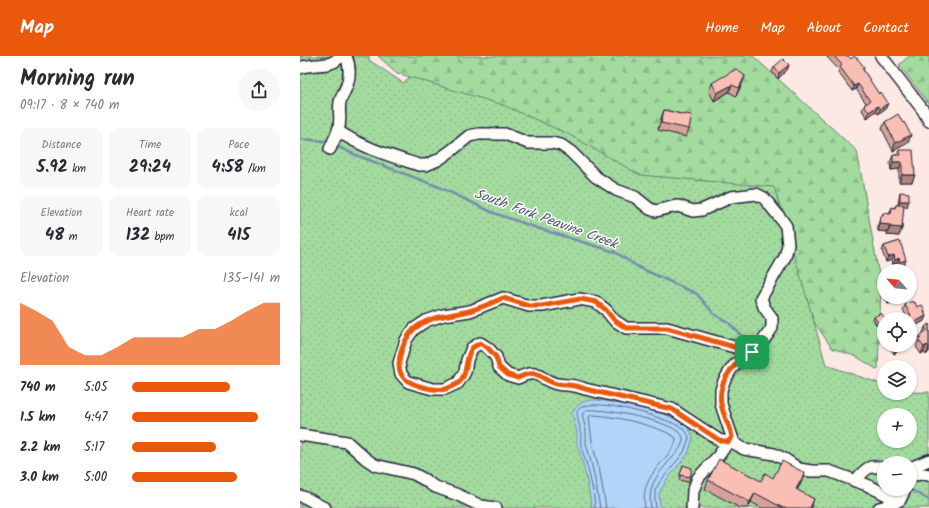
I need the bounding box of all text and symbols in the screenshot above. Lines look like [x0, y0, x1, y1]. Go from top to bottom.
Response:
text: Map [20, 13, 54, 43]
text: Home [705, 17, 739, 39]
text: Map [761, 17, 785, 39]
text: About [807, 17, 841, 39]
text: Contact [863, 17, 909, 39]
text: Morning run [20, 62, 135, 97]
button: share [238, 69, 280, 111]
text: 09:17 · 8 × 740 m [20, 95, 119, 116]
text: Distance [42, 136, 81, 154]
text: Time [139, 136, 161, 154]
text: Pace [228, 136, 249, 154]
text: 5.92 [37, 154, 68, 181]
text: 29:24 [129, 154, 171, 181]
text: 4:58 [211, 154, 244, 181]
text: km [68, 160, 86, 178]
text: /km [244, 160, 266, 178]
water label: South Fork Peavine Creek [471, 183, 623, 256]
text: Elevation [41, 204, 82, 222]
text: Heart rate [126, 204, 174, 222]
text: kcal [230, 204, 248, 222]
text: 48 [45, 222, 64, 249]
text: 132 [126, 222, 150, 249]
text: 415 [227, 222, 250, 249]
text: m [64, 228, 78, 246]
text: bpm [150, 228, 174, 246]
north arrow [877, 264, 917, 304]
map controls [877, 264, 917, 496]
text: Elevation [20, 268, 69, 289]
text: 135–141 m [223, 268, 280, 289]
button: locate [877, 312, 917, 352]
pin [735, 335, 769, 369]
icon: arrive [741, 341, 763, 363]
button: layers [877, 360, 917, 400]
text: 740 m [20, 377, 56, 398]
text: 5:05 [84, 377, 108, 398]
text: 1.5 km [20, 407, 56, 428]
text: 4:47 [84, 407, 108, 428]
button: + [877, 408, 917, 448]
text: 2.2 km [20, 437, 60, 458]
text: 5:17 [84, 437, 104, 458]
button: − [877, 456, 917, 496]
text: 3.0 km [20, 467, 59, 488]
text: 5:00 [84, 467, 107, 488]

